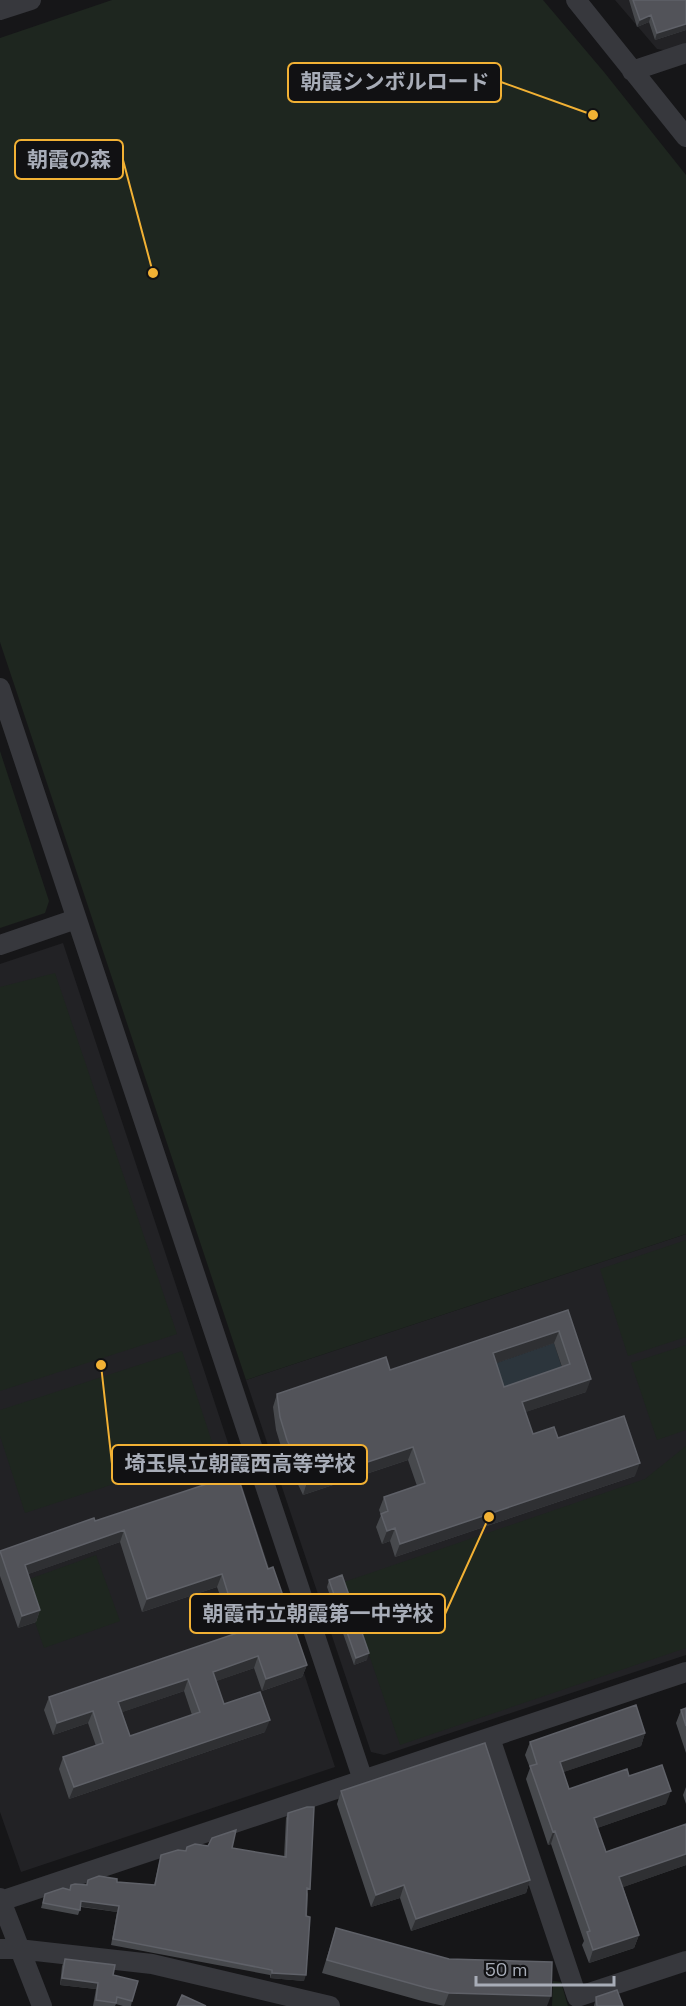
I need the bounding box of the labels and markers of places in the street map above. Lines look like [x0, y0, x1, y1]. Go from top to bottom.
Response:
callout: 朝霞シンボルロード [288, 63, 501, 102]
callout: 朝霞の森 [15, 140, 123, 179]
callout: 埼玉県立朝霞西高等学校 [112, 1445, 367, 1484]
callout: 朝霞市立朝霞第一中学校 [190, 1594, 445, 1633]

